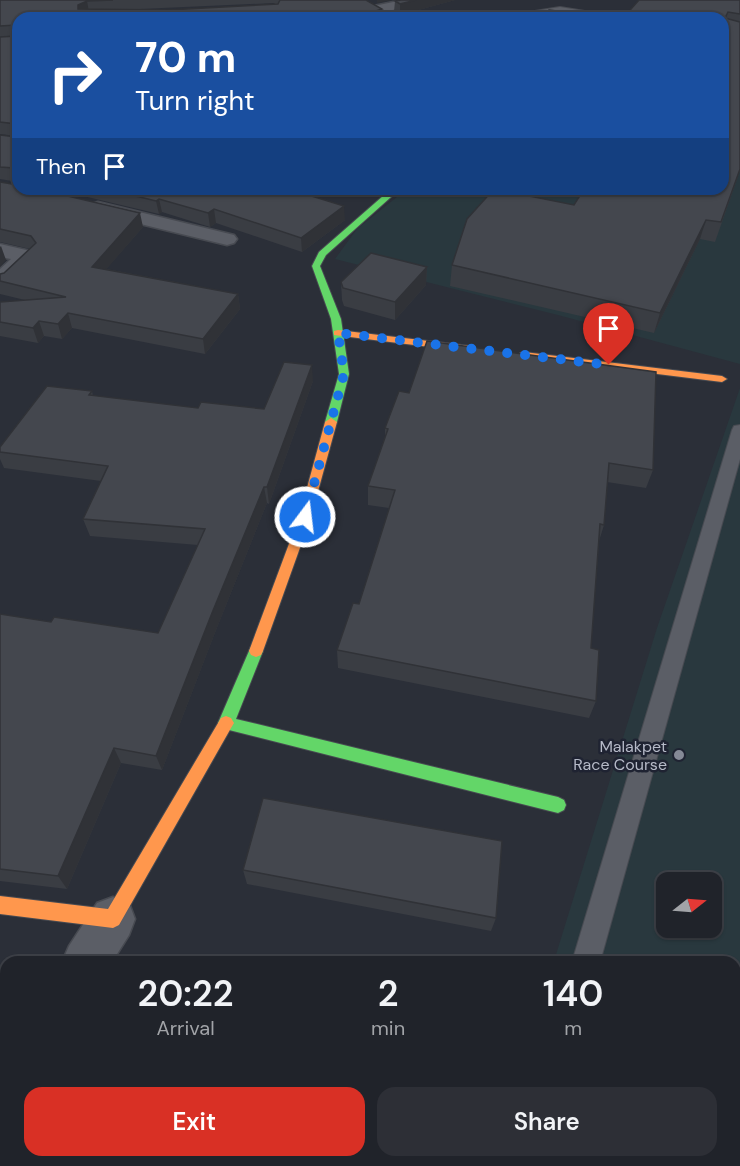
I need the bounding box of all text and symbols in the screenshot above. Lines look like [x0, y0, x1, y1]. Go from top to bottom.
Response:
text: 70 m [135, 30, 236, 85]
icon: right [36, 36, 114, 114]
text: Turn right [135, 83, 255, 118]
icon: arrive [98, 150, 131, 183]
text: Then [36, 152, 86, 181]
pin [583, 303, 634, 365]
icon: arrive [592, 312, 625, 345]
position arrow [273, 485, 337, 549]
place label: Malakpet Race Course [573, 736, 667, 775]
marker: Malakpet Race Course [672, 748, 686, 762]
north arrow [656, 872, 722, 938]
map controls [656, 872, 722, 938]
text: 20:22 [138, 970, 233, 1017]
text: 2 [378, 970, 398, 1017]
text: 140 [543, 970, 603, 1017]
text: Arrival [156, 1015, 215, 1041]
text: min [371, 1015, 405, 1041]
text: m [564, 1015, 582, 1041]
button: Exit [24, 1087, 365, 1156]
button: Share [377, 1087, 717, 1156]

